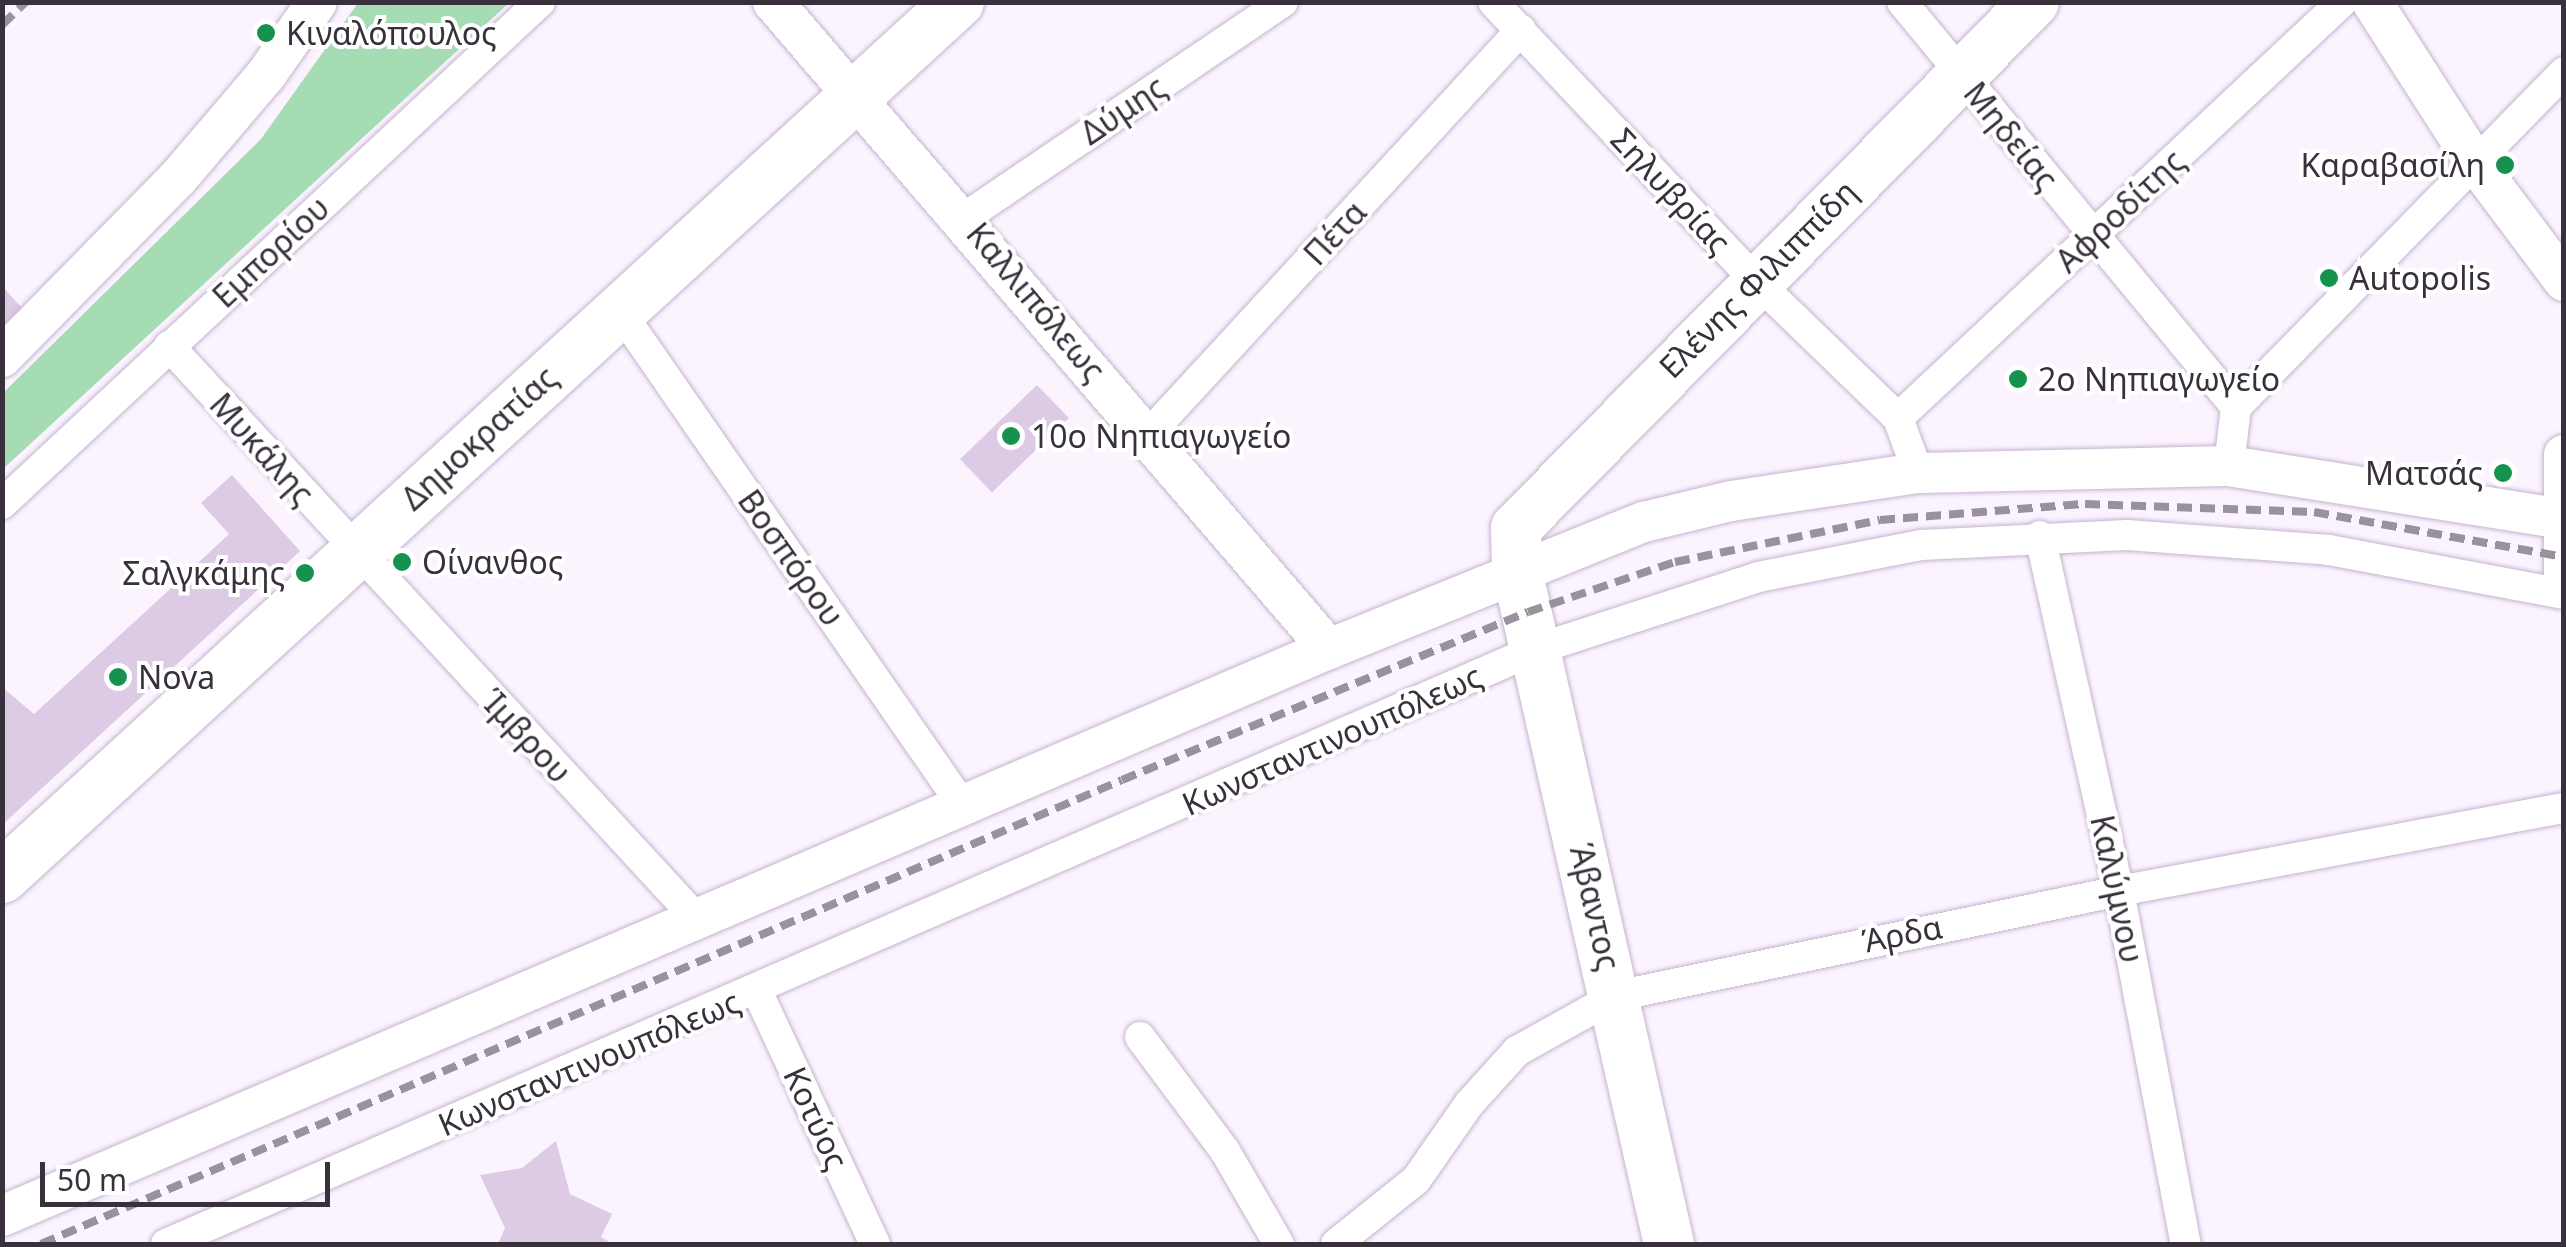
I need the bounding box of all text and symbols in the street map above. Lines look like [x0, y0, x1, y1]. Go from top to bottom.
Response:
place label: Κιναλόπουλος [286, 14, 497, 52]
marker: Κιναλόπουλος [255, 22, 277, 44]
street label: Δύμης [1073, 68, 1173, 152]
street label: Μηδείας [1956, 74, 2066, 198]
street label: Σηλυβρίας [1603, 120, 1739, 262]
street label: Αφροδίτης [2048, 142, 2192, 280]
place label: Καραβασίλη [2301, 146, 2485, 184]
marker: Καραβασίλη [2494, 154, 2516, 176]
street label: Ελένης Φιλιππίδη [1651, 172, 1865, 386]
street label: Εμπορίου [205, 188, 337, 316]
street label: Πέτα [1296, 193, 1374, 273]
street label: Καλλιπόλεως [959, 215, 1113, 389]
place label: Autopolis [2349, 259, 2491, 297]
marker: Autopolis [2318, 267, 2340, 289]
street label: Δημοκρατίας [393, 358, 565, 518]
place label: 2ο Νηπιαγωγείο [2038, 360, 2280, 398]
marker: 2ο Νηπιαγωγείο [2007, 368, 2029, 390]
street label: Μυκάλης [202, 385, 322, 513]
place label: 10ο Νηπιαγωγείο [1031, 417, 1291, 455]
marker: 10ο Νηπιαγωγείο [1000, 425, 1022, 447]
place label: Ματσάς [2365, 454, 2483, 492]
marker: Ματσάς [2492, 462, 2514, 484]
street label: Βοσπόρου [730, 483, 852, 633]
place label: Οίνανθος [422, 543, 563, 581]
marker: Οίνανθος [391, 551, 413, 573]
place label: Σαλγκάμης [122, 554, 285, 592]
marker: Σαλγκάμης [294, 562, 316, 584]
street label: Κωνσταντινουπόλεως [1176, 657, 1488, 823]
place label: Nova [138, 658, 215, 696]
marker: Nova [107, 666, 129, 688]
street label: Ίμβρου [473, 681, 579, 791]
street label: Καλύμνου [2083, 812, 2151, 966]
street label: Άβαντος [1562, 840, 1628, 974]
street label: Άρδα [1859, 907, 1945, 961]
street label: Κωνσταντινουπόλεως [433, 982, 745, 1144]
street label: Κοτύος [776, 1061, 856, 1175]
scale bar [45, 1142, 335, 1204]
text: 50 m [57, 1159, 127, 1200]

